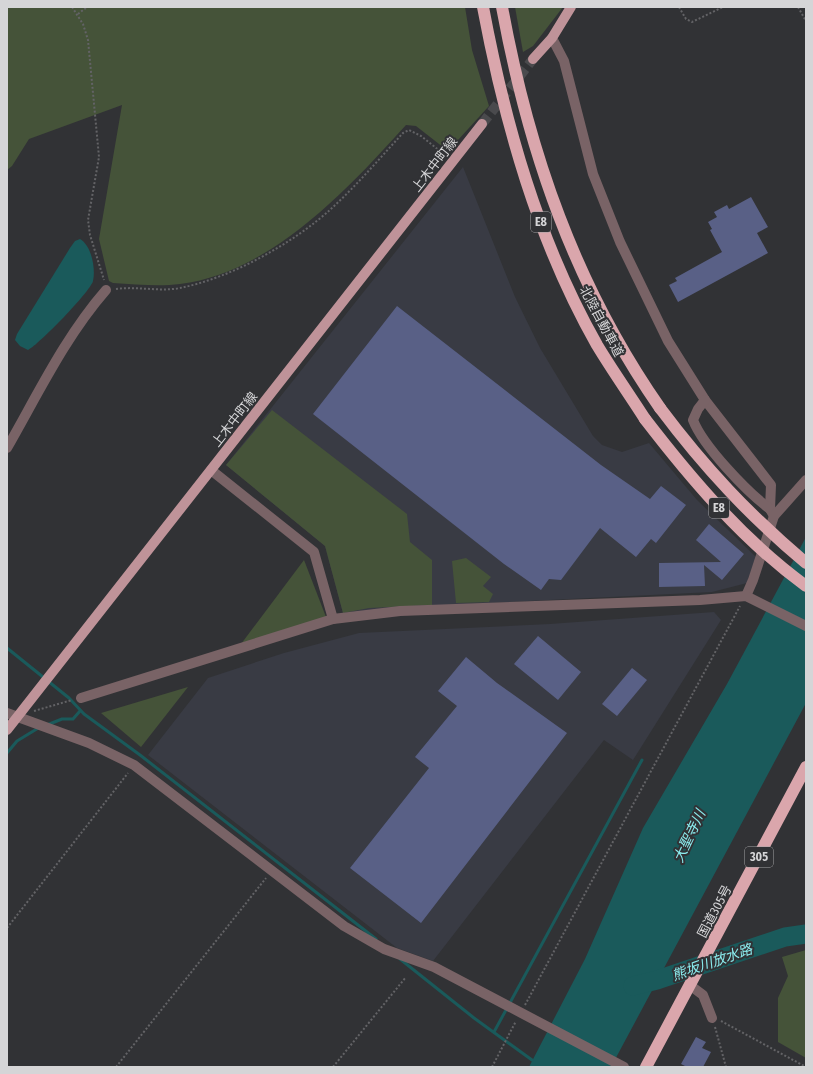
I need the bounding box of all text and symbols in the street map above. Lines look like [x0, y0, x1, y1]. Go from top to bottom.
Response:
street label: 上木中町線 [408, 134, 460, 195]
road number: E8 [531, 212, 551, 232]
street label: 北陸自動車道 [577, 283, 626, 359]
street label: 上木中町線 [208, 389, 260, 450]
road number: E8 [709, 498, 729, 518]
water label: 大聖寺川 [670, 805, 710, 865]
road number: 305 [745, 847, 773, 867]
street label: 国道305号 [694, 882, 735, 940]
water label: 熊坂川放水路 [670, 940, 756, 984]

